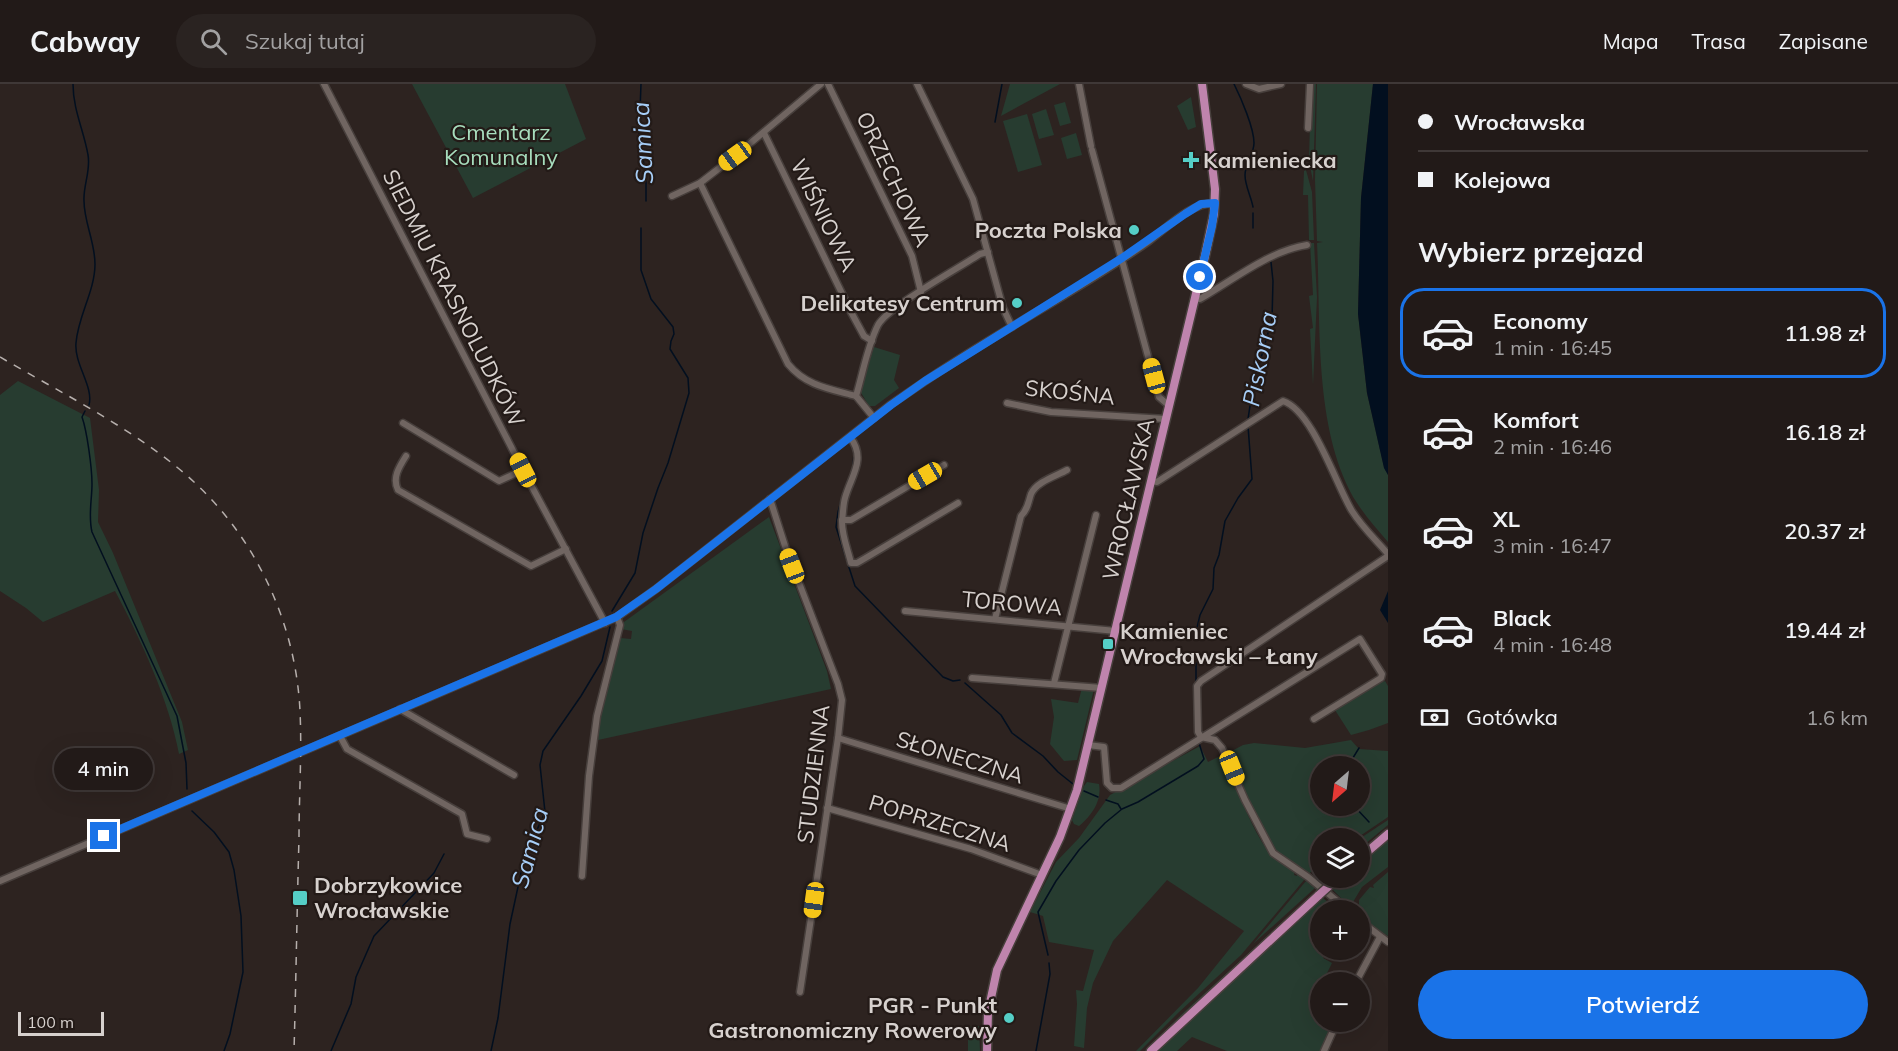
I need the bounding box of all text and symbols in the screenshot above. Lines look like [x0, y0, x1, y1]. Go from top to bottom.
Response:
search box [176, 14, 596, 68]
text: Cabway [30, 24, 140, 59]
icon: search [197, 25, 230, 58]
text: Szukaj tutaj [245, 27, 365, 55]
text: Mapa [1603, 28, 1659, 54]
text: Trasa [1692, 28, 1746, 54]
text: Zapisane [1779, 28, 1868, 54]
water label: Samica [625, 101, 659, 185]
street label: ORZECHOWA [850, 107, 938, 251]
text: Wrocławska [1454, 108, 1585, 136]
park label: Cmentarz Komunalny [444, 118, 558, 171]
car [715, 138, 755, 174]
place label: Kamieniecka [1203, 146, 1337, 174]
marker: Kamieniecka [1184, 153, 1198, 167]
street label: WIŚNIOWA [785, 154, 863, 276]
street label: SIEDMIU KRASNOLUDKÓW [377, 164, 531, 432]
text: Kolejowa [1454, 166, 1551, 194]
place label: Poczta Polska [975, 216, 1122, 244]
marker: Poczta Polska [1127, 223, 1141, 237]
text: Wybierz przejazd [1418, 235, 1644, 269]
route start [1186, 263, 1213, 290]
place label: Delikatesy Centrum [800, 289, 1005, 317]
marker: Delikatesy Centrum [1010, 296, 1024, 310]
icon: car [1421, 306, 1475, 360]
text: Economy [1493, 307, 1588, 335]
water label: Piskorna [1235, 309, 1283, 409]
text: 11.98 zł [1784, 319, 1865, 347]
text: 1 min · 16:45 [1493, 335, 1612, 360]
car [1141, 356, 1167, 396]
street label: SKOŚNA [1024, 373, 1116, 411]
icon: car [1421, 405, 1475, 459]
text: Komfort [1493, 406, 1579, 434]
street label: WROCŁAWSKA [1096, 415, 1160, 583]
text: 16.18 zł [1784, 418, 1865, 446]
text: 2 min · 16:46 [1493, 434, 1612, 459]
car [507, 450, 539, 490]
car [905, 459, 945, 493]
icon: car [1421, 504, 1475, 558]
text: XL [1493, 505, 1520, 533]
text: 20.37 zł [1784, 517, 1865, 545]
text: 3 min · 16:47 [1493, 533, 1612, 558]
car [777, 546, 807, 586]
street label: TOROWA [961, 585, 1063, 621]
icon: car [1421, 603, 1475, 657]
text: Black [1493, 604, 1551, 632]
text: 19.44 zł [1784, 616, 1865, 644]
place label: Kamieniec Wrocławski – Łany [1120, 617, 1318, 670]
text: 4 min · 16:48 [1493, 632, 1612, 657]
marker: Kamieniec Wrocławski – Łany [1101, 637, 1115, 651]
icon: cash [1418, 701, 1451, 734]
street label: STUDZIENNA [791, 703, 835, 845]
text: Gotówka [1466, 703, 1558, 731]
text: 1.6 km [1806, 705, 1868, 730]
street label: SŁONECZNA [893, 724, 1027, 790]
car [1217, 748, 1247, 788]
callout: 4 min [54, 749, 154, 791]
text: 4 min [78, 756, 129, 781]
north arrow [1310, 756, 1370, 816]
map controls [1310, 756, 1370, 1032]
street label: POPRZECZNA [865, 788, 1015, 858]
water label: Samica [504, 804, 554, 891]
route end [90, 822, 117, 849]
button: layers [1310, 828, 1370, 888]
place label: Dobrzykowice Wrocławskie [314, 871, 462, 924]
car [803, 881, 825, 919]
marker: Dobrzykowice Wrocławskie [291, 889, 309, 907]
button: + [1310, 900, 1370, 960]
button: Potwierdź [1418, 970, 1868, 1039]
button: − [1310, 972, 1370, 1032]
place label: PGR - Punkt Gastronomiczny Rowerowy [708, 991, 997, 1044]
scale bar [18, 1009, 104, 1036]
marker: PGR - Punkt Gastronomiczny Rowerowy [1002, 1011, 1016, 1025]
text: 100 m [27, 1012, 74, 1032]

